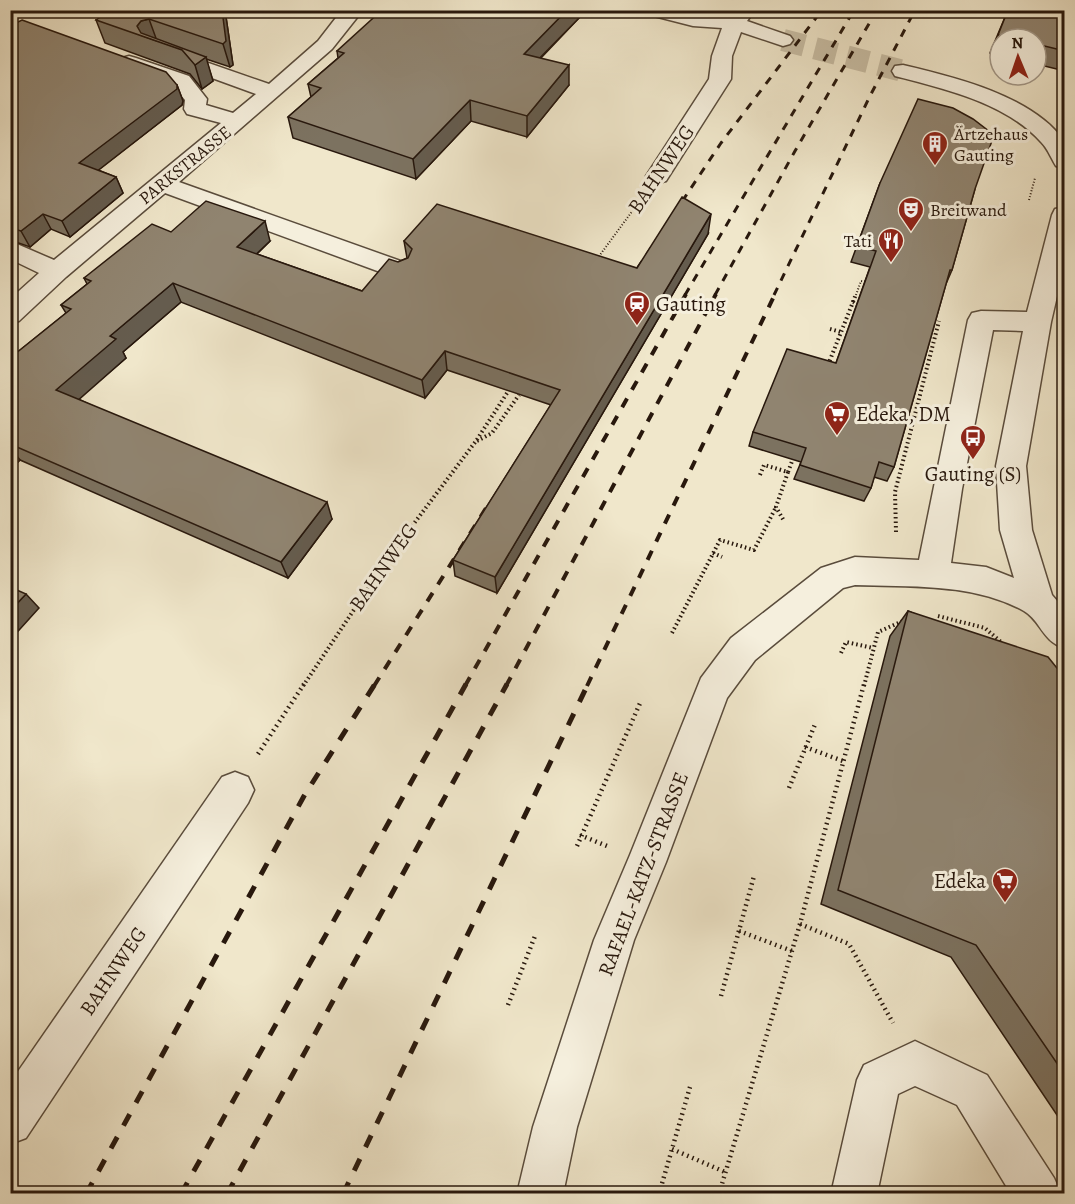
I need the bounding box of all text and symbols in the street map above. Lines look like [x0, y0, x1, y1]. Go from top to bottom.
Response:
north arrow [988, 27, 1048, 87]
text: N [1011, 32, 1024, 54]
street label: BAHNWEG [621, 119, 701, 219]
street label: PARKSTRASSE [134, 120, 236, 210]
place label: Ärtzehaus Gauting [953, 122, 1028, 167]
building icon: Ärtzehaus Gauting [920, 129, 950, 167]
theatre icon: Breitwand [896, 195, 926, 233]
place label: Breitwand [930, 198, 1007, 222]
restaurant icon: Tati [876, 226, 906, 264]
place label: Tati [844, 229, 872, 253]
station icon: Gauting [622, 289, 652, 327]
place label: Gauting [656, 290, 726, 318]
supermarket icon: Edeka, DM [822, 399, 852, 437]
place label: Edeka, DM [856, 400, 951, 428]
bus stop icon: Gauting (S) [958, 423, 988, 461]
place label: Gauting (S) [925, 460, 1021, 488]
street label: BAHNWEG [342, 517, 424, 617]
street label: RAFAEL-KATZ-STRASSE [591, 768, 695, 980]
supermarket icon: Edeka [990, 866, 1020, 904]
place label: Edeka [934, 867, 986, 895]
street label: BAHNWEG [73, 921, 153, 1021]

